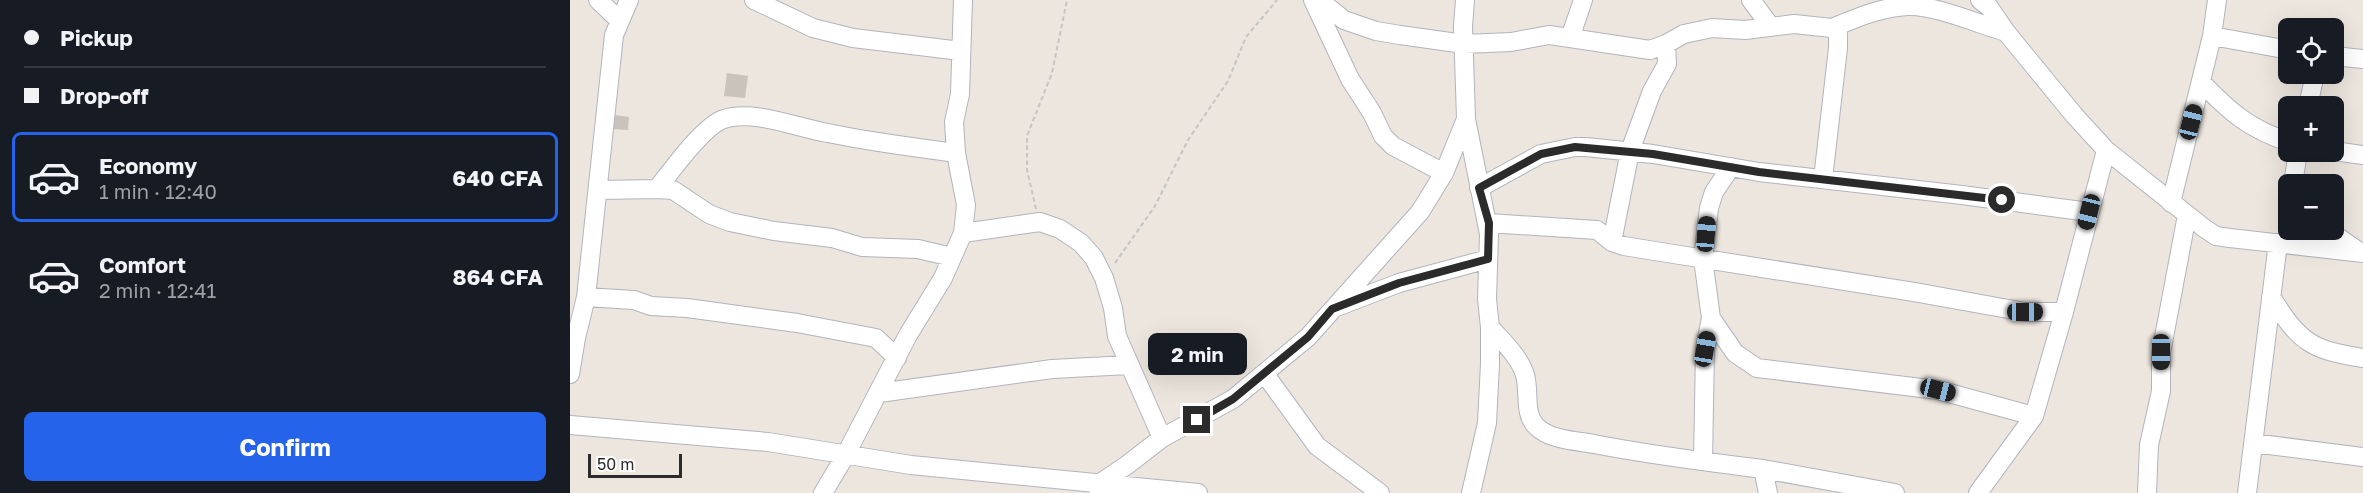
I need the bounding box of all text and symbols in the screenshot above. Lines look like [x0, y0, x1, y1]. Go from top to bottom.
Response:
map controls [2278, 18, 2344, 240]
button: locate [2278, 18, 2344, 84]
text: Pickup [60, 24, 133, 51]
text: Drop-off [60, 82, 149, 109]
button: + [2278, 96, 2344, 162]
car [2178, 102, 2204, 142]
icon: car [27, 150, 81, 204]
text: Economy [99, 152, 197, 179]
text: 640 CFA [452, 164, 543, 191]
button: − [2278, 174, 2344, 240]
text: 1 min · 12:40 [99, 179, 217, 203]
route start [1988, 186, 2015, 213]
car [2076, 192, 2102, 232]
car [1695, 215, 1717, 253]
icon: car [27, 249, 81, 303]
text: Comfort [99, 251, 186, 278]
text: 864 CFA [452, 263, 543, 290]
text: 2 min · 12:41 [99, 278, 216, 302]
car [2007, 303, 2043, 321]
car [1693, 330, 1717, 368]
callout: 2 min [1148, 333, 1246, 375]
car [2152, 334, 2170, 370]
text: 2 min [1171, 342, 1224, 366]
car [1918, 377, 1958, 403]
route end [1183, 406, 1210, 433]
button: Confirm [24, 412, 546, 481]
scale bar [588, 451, 682, 478]
text: 50 m [597, 454, 634, 474]

